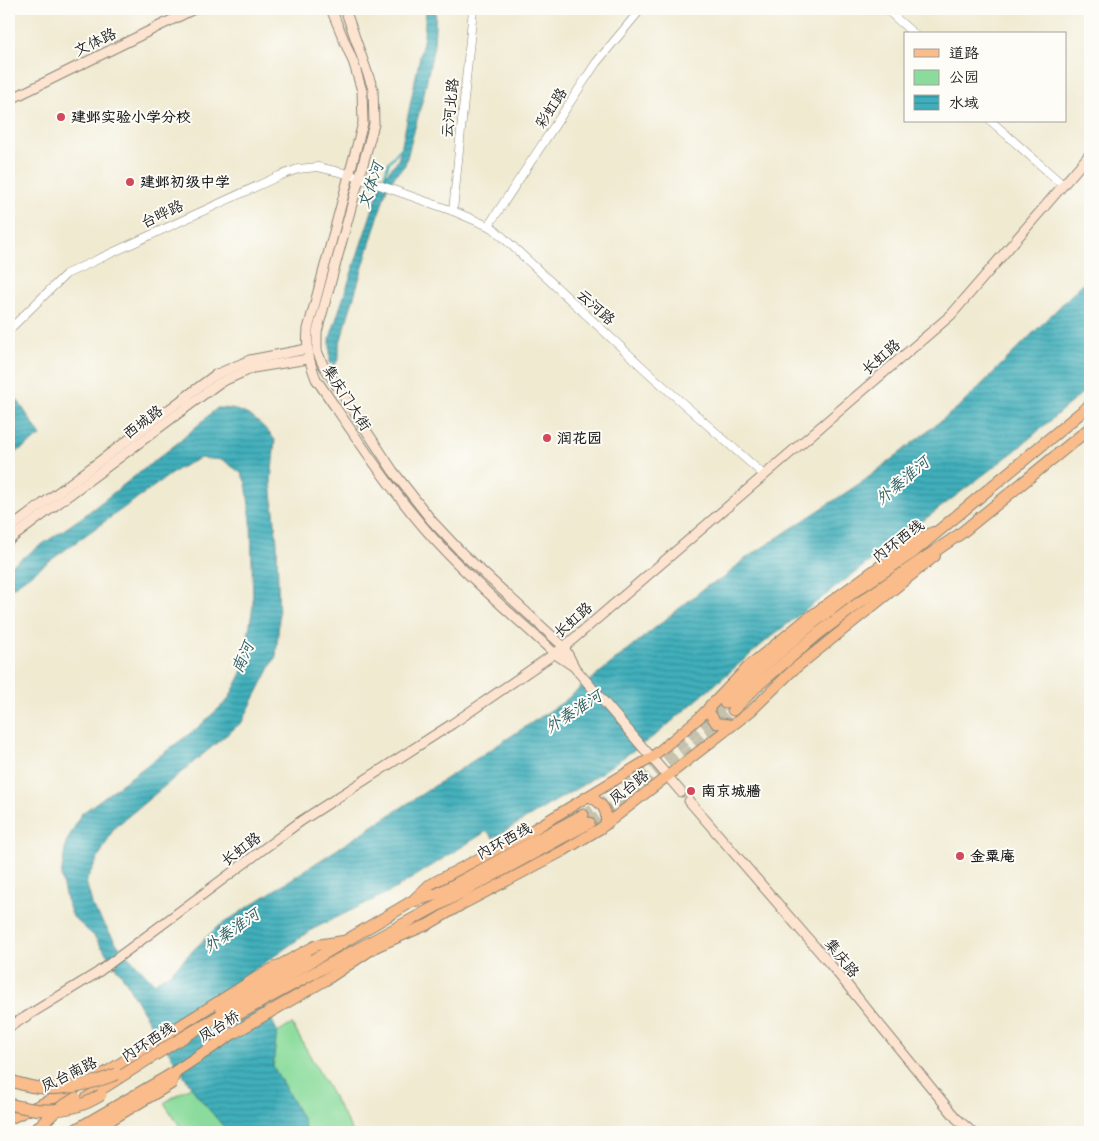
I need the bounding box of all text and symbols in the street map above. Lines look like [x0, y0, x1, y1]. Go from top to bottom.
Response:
street label: 文体路 [71, 24, 120, 61]
legend [904, 32, 1066, 122]
text: 道路 [949, 44, 979, 63]
text: 公园 [949, 68, 979, 87]
street label: 云河北路 [438, 77, 463, 139]
street label: 彩虹路 [531, 84, 572, 132]
text: 水域 [949, 94, 979, 113]
place label: 建邺实验小学分校 [71, 108, 191, 127]
marker: 建邺实验小学分校 [55, 111, 67, 123]
water label: 文体河 [355, 157, 389, 211]
place label: 建邺初级中学 [140, 173, 230, 192]
marker: 建邺初级中学 [124, 176, 136, 188]
street label: 台晔路 [138, 196, 187, 233]
street label: 云河路 [573, 285, 619, 329]
street label: 长虹路 [858, 335, 905, 379]
street label: 集庆门大街 [318, 362, 375, 435]
street label: 西城路 [120, 401, 167, 444]
place label: 润花园 [557, 429, 602, 448]
marker: 润花园 [541, 432, 553, 444]
water label: 外秦淮河 [872, 451, 936, 509]
street label: 内环西线 [869, 516, 928, 567]
street label: 长虹路 [550, 598, 597, 642]
water label: 南河 [228, 636, 260, 676]
water label: 外秦淮河 [542, 685, 608, 738]
street label: 凤台路 [606, 766, 653, 809]
place label: 南京城牆 [701, 782, 761, 801]
marker: 南京城牆 [685, 785, 697, 797]
street label: 内环西线 [473, 819, 535, 864]
street label: 长虹路 [218, 828, 265, 871]
place label: 金粟庵 [970, 847, 1015, 866]
marker: 金粟庵 [954, 850, 966, 862]
water label: 外秦淮河 [200, 903, 266, 957]
street label: 集庆路 [820, 935, 863, 982]
street label: 凤台桥 [195, 1006, 243, 1046]
street label: 内环西线 [118, 1018, 179, 1066]
street label: 凤台南路 [38, 1053, 100, 1096]

